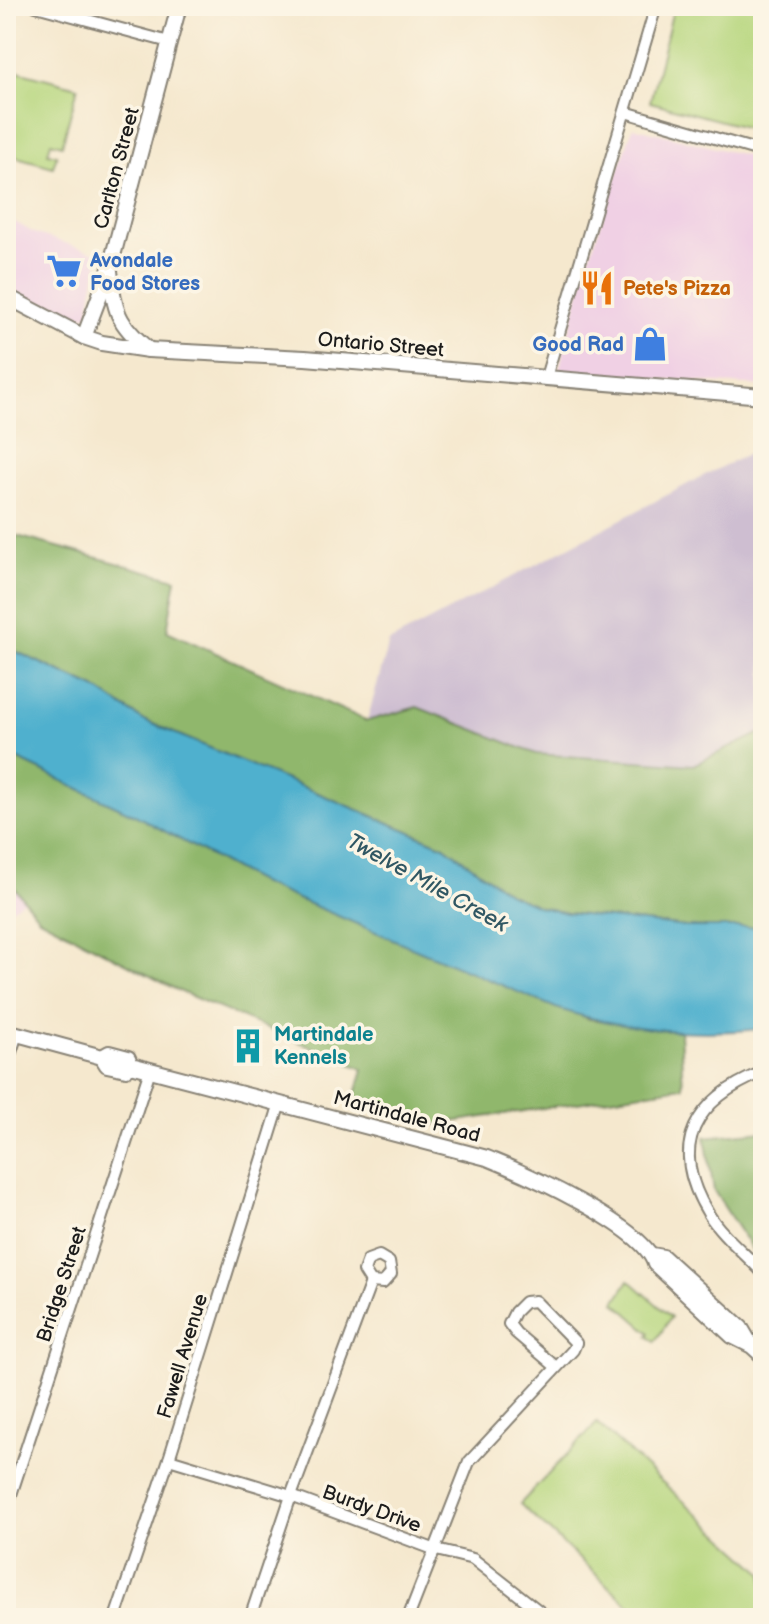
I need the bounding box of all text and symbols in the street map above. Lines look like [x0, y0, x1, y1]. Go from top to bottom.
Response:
street label: Carlton Street [89, 105, 145, 232]
place label: Avondale Food Stores [89, 249, 200, 296]
supermarket icon: Avondale Food Stores [45, 252, 83, 290]
restaurant icon: Pete's Pizza [578, 269, 616, 307]
place label: Pete's Pizza [623, 277, 731, 301]
shop icon: Good Rad [631, 325, 669, 363]
street label: Ontario Street [317, 328, 445, 362]
place label: Good Rad [533, 333, 624, 357]
water label: Twelve Mile Creek [342, 828, 513, 939]
place label: Martindale Kennels [274, 1023, 373, 1070]
building icon: Martindale Kennels [229, 1027, 267, 1065]
street label: Martindale Road [331, 1086, 483, 1148]
street label: Bridge Street [32, 1223, 92, 1345]
street label: Fawell Avenue [153, 1291, 213, 1422]
street label: Burdy Drive [319, 1480, 424, 1538]

